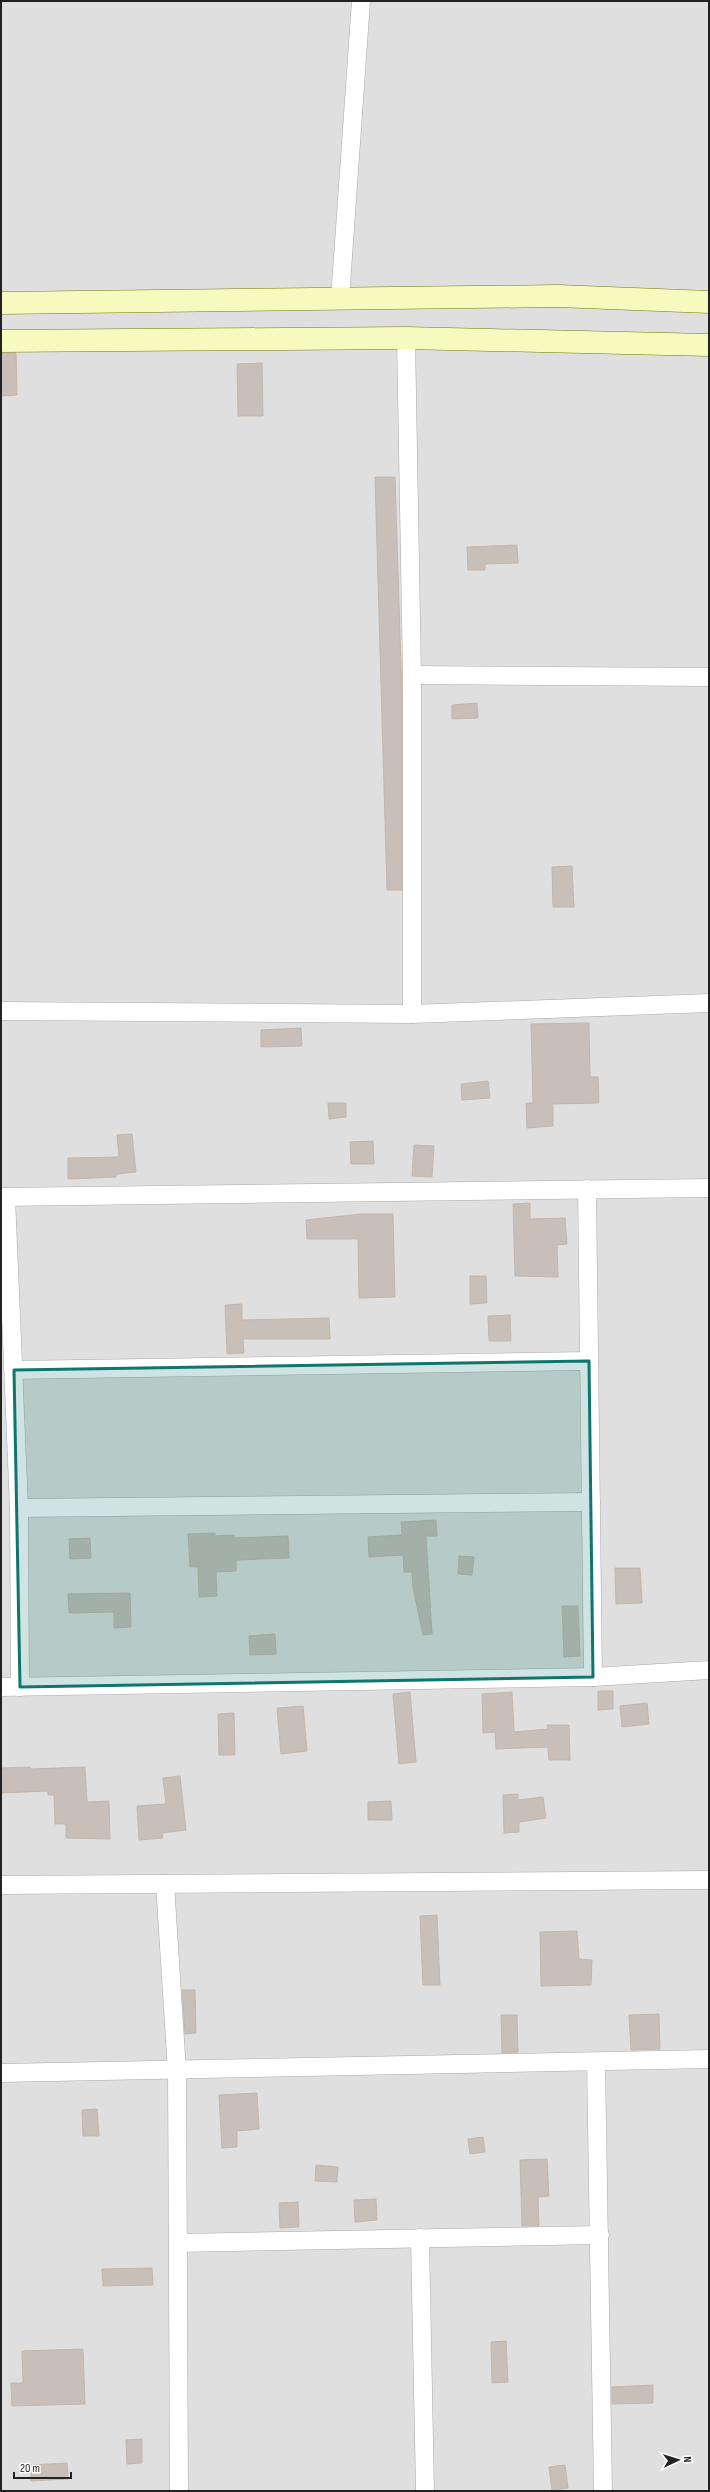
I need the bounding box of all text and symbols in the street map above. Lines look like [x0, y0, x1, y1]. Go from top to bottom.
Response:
north arrow [658, 2440, 698, 2480]
scale bar [14, 2454, 71, 2480]
text: N [681, 2456, 694, 2463]
text: 20 m [20, 2461, 40, 2476]

